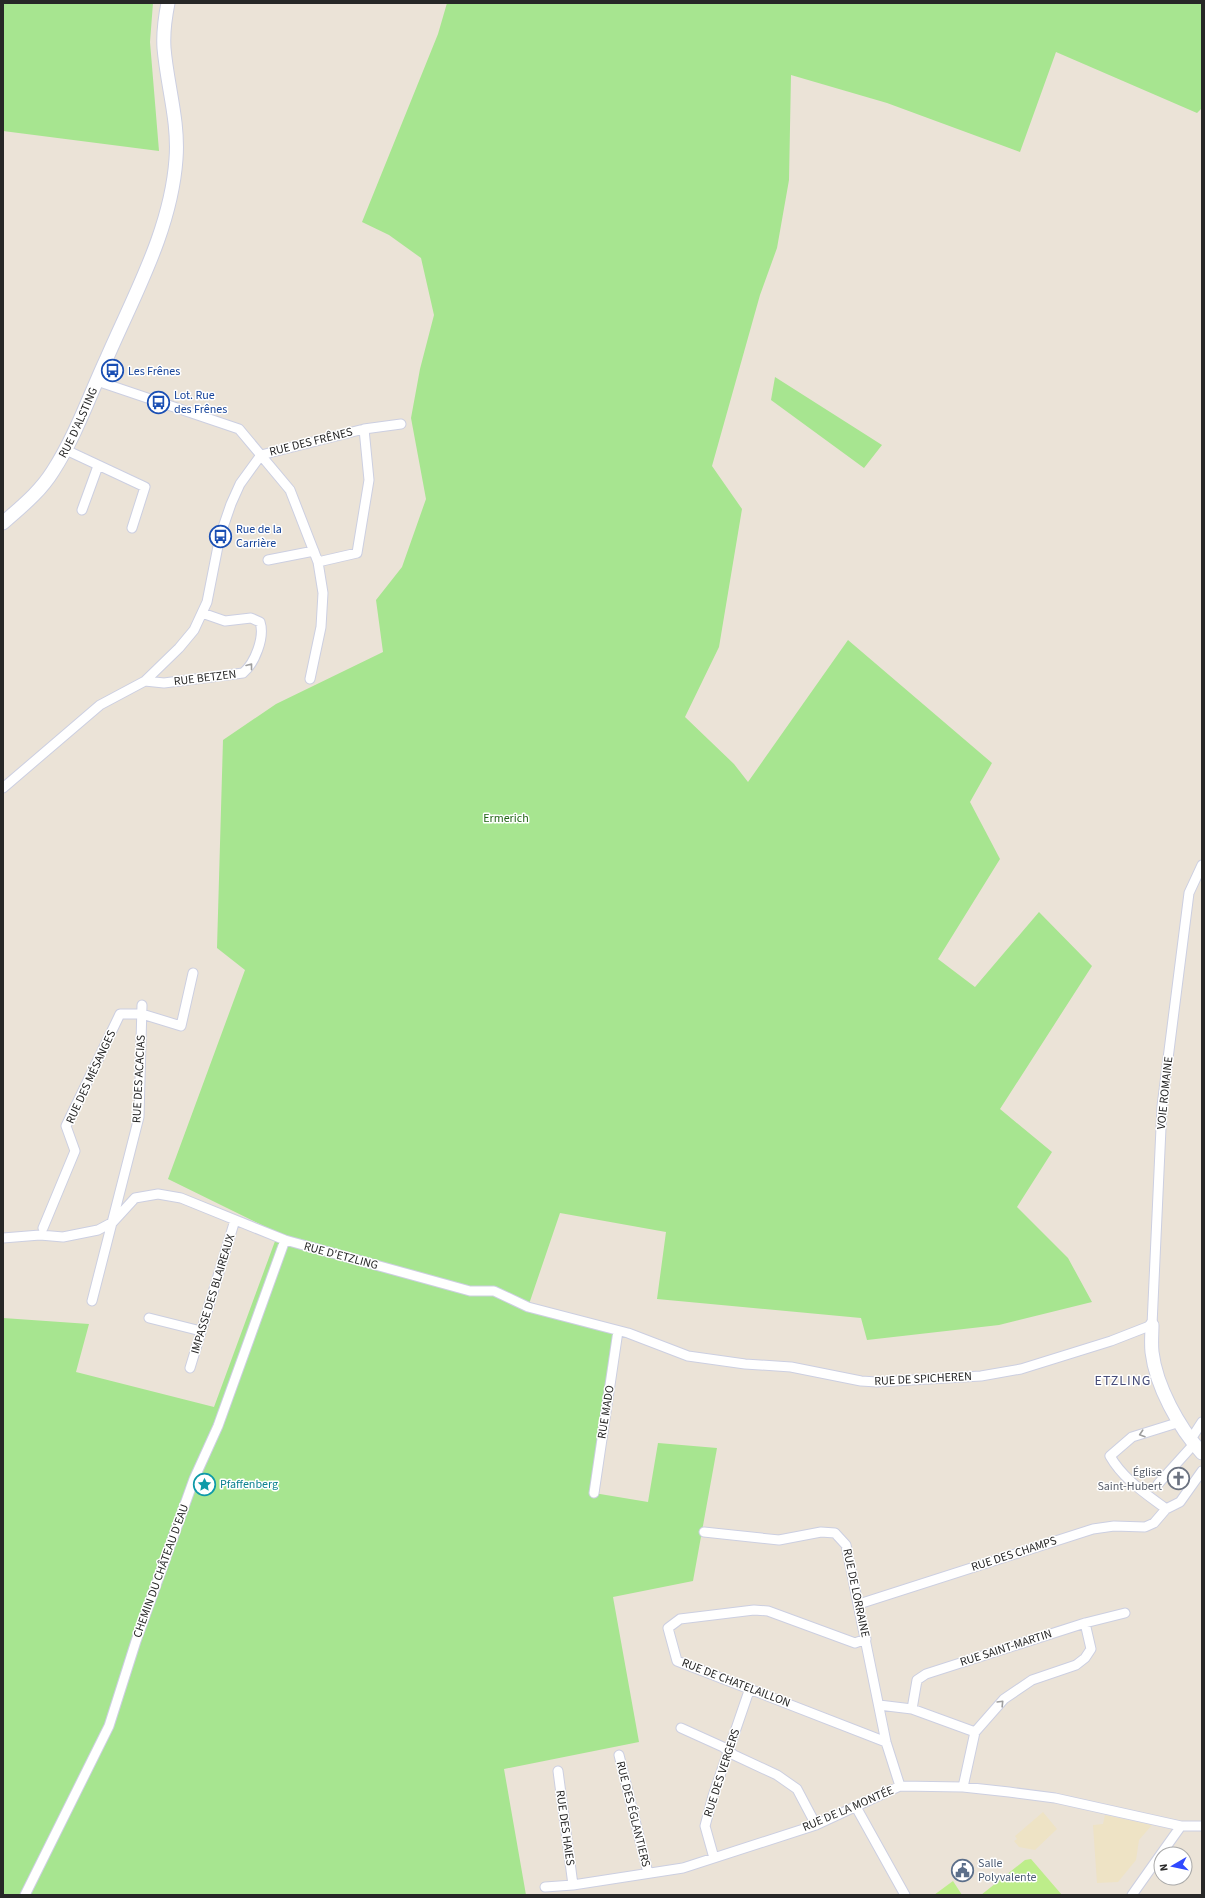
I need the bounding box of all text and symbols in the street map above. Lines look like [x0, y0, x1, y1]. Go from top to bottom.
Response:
bus stop icon: Les Frênes [99, 358, 125, 384]
place label: Les Frênes [128, 363, 180, 380]
street label: RUE D'ALSTING [54, 384, 102, 461]
place label: Lot. Rue des Frênes [174, 387, 227, 418]
bus stop icon: Lot. Rue des Frênes [146, 389, 172, 415]
street label: RUE DES FRÊNES [268, 423, 354, 461]
place label: Rue de la Carrière [236, 521, 282, 552]
bus stop icon: Rue de la Carrière [207, 523, 233, 549]
one-way arrow [245, 664, 252, 671]
street label: RUE BETZEN [173, 666, 237, 690]
park label: Ermerich [483, 810, 529, 827]
street label: RUE DES MÉSANGES [62, 1027, 120, 1127]
street label: RUE DES ACACIAS [128, 1034, 150, 1124]
street label: VOIE ROMAINE [1153, 1056, 1177, 1130]
street label: IMPASSE DES BLAIREAUX [187, 1232, 239, 1356]
street label: RUE D'ETZLING [302, 1238, 380, 1274]
street label: RUE DE SPICHEREN [874, 1368, 972, 1390]
district label: ETZLING [1095, 1371, 1151, 1391]
street label: RUE MADO [593, 1384, 619, 1440]
one-way arrow [1139, 1429, 1146, 1438]
place label: Église Saint-Hubert [1097, 1464, 1162, 1495]
church icon: Église Saint-Hubert [1165, 1466, 1191, 1492]
place icon: Pfaffenberg [191, 1471, 217, 1497]
place label: Pfaffenberg [220, 1476, 278, 1493]
street label: CHEMIN DU CHÂTEAU D'EAU [129, 1502, 193, 1640]
street label: RUE DES CHAMPS [969, 1532, 1059, 1576]
street label: RUE DE LORRAINE [838, 1547, 874, 1639]
street label: RUE SAINT-MARTIN [958, 1625, 1054, 1671]
street label: RUE DE CHATELAILLON [679, 1654, 793, 1712]
one-way arrow [996, 1700, 1004, 1708]
street label: RUE DES VERGERS [700, 1727, 744, 1819]
street label: RUE DES ÉGLANTIERS [612, 1759, 654, 1869]
street label: RUE DE LA MONTÉE [800, 1782, 896, 1836]
street label: RUE DES HAIES [551, 1789, 579, 1867]
north arrow [1153, 1846, 1193, 1886]
place label: Salle Polyvalente [978, 1855, 1037, 1886]
public building icon: Salle Polyvalente [950, 1857, 976, 1883]
text: N [1156, 1863, 1172, 1872]

